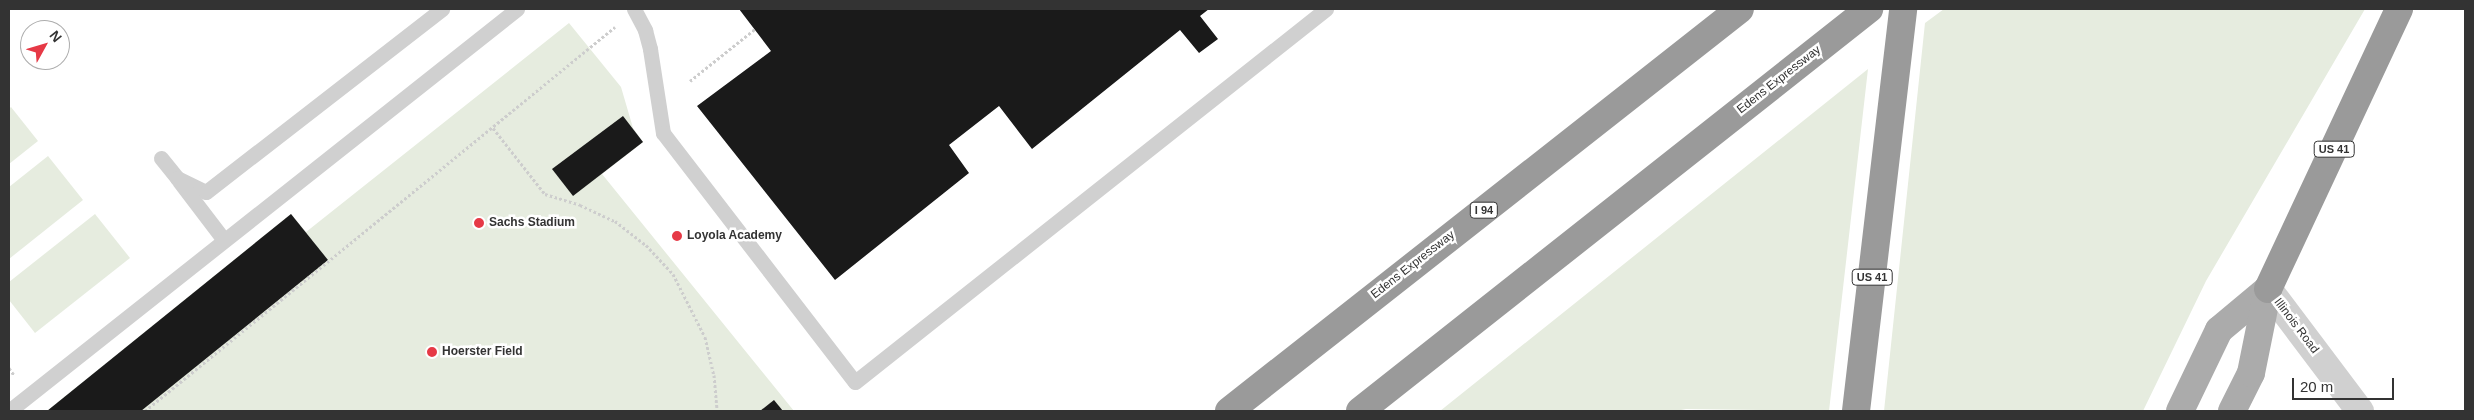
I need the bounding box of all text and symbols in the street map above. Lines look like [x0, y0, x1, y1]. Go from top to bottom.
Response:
north arrow [20, 20, 70, 70]
text: N [46, 27, 65, 45]
street label: Edens Expressway [1734, 43, 1824, 117]
road number: US 41 [2313, 140, 2355, 158]
road number: I 94 [1469, 202, 1499, 218]
place label: Sachs Stadium [489, 216, 575, 230]
marker: Sachs Stadium [473, 217, 485, 229]
street label: Edens Expressway [1368, 228, 1458, 302]
place label: Loyola Academy [687, 229, 782, 243]
marker: Loyola Academy [671, 230, 683, 242]
road number: US 41 [1851, 268, 1893, 286]
street label: Illinois Road [2271, 296, 2321, 356]
place label: Hoerster Field [442, 345, 523, 359]
marker: Hoerster Field [426, 346, 438, 358]
scale bar [2294, 368, 2396, 400]
text: 20 m [2300, 378, 2333, 395]

